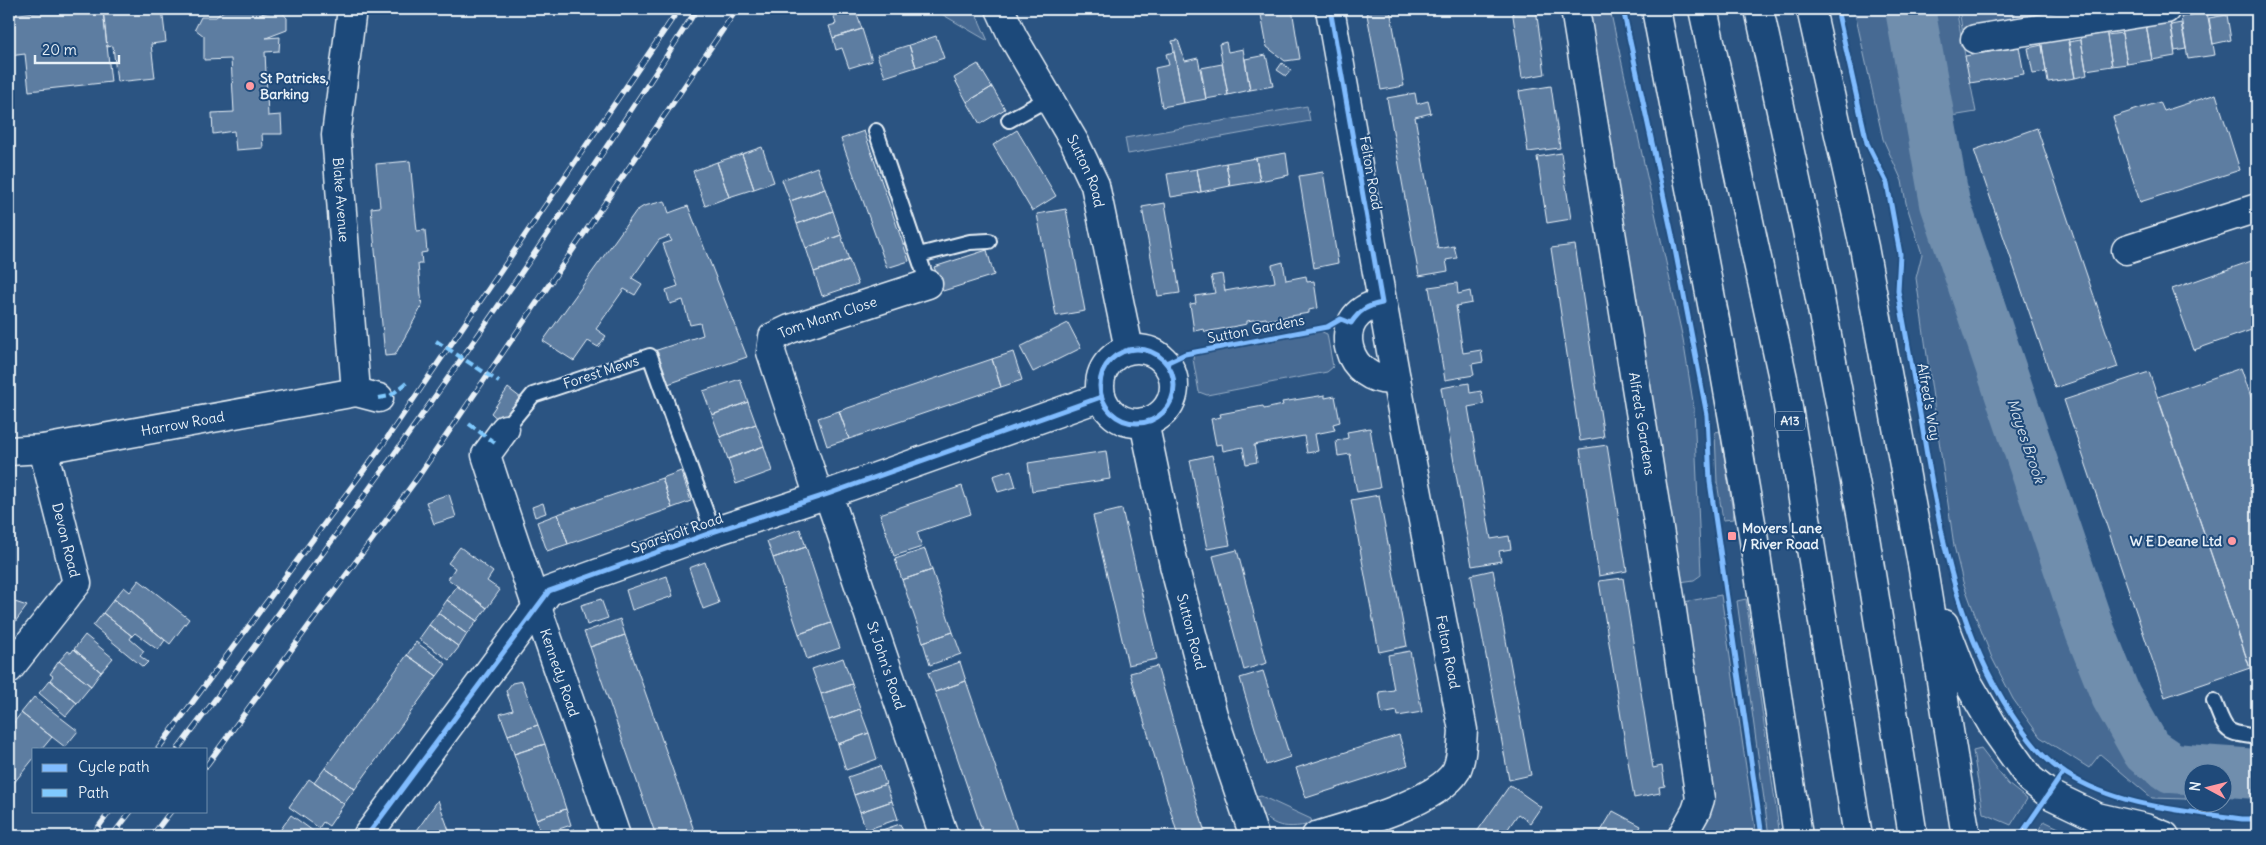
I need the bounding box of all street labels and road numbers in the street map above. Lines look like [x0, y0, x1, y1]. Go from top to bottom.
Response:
street label: Sutton Road [1063, 131, 1108, 209]
street label: Felton Road [1356, 135, 1386, 211]
street label: Blake Avenue [329, 157, 353, 243]
street label: Tom Mann Close [775, 292, 879, 342]
street label: Sutton Gardens [1206, 311, 1306, 347]
street label: Forest Mews [561, 351, 641, 393]
street label: Alfred's Way [1913, 362, 1945, 442]
street label: Alfred's Gardens [1625, 371, 1659, 476]
street label: Harrow Road [139, 407, 226, 440]
road number: A13 [1775, 412, 1805, 431]
street label: Devon Road [48, 501, 84, 579]
street label: Sparsholt Road [629, 509, 725, 557]
street label: Sutton Road [1173, 592, 1210, 671]
street label: Felton Road [1432, 614, 1464, 690]
street label: St John's Road [863, 619, 909, 712]
street label: Kennedy Road [536, 626, 583, 719]

